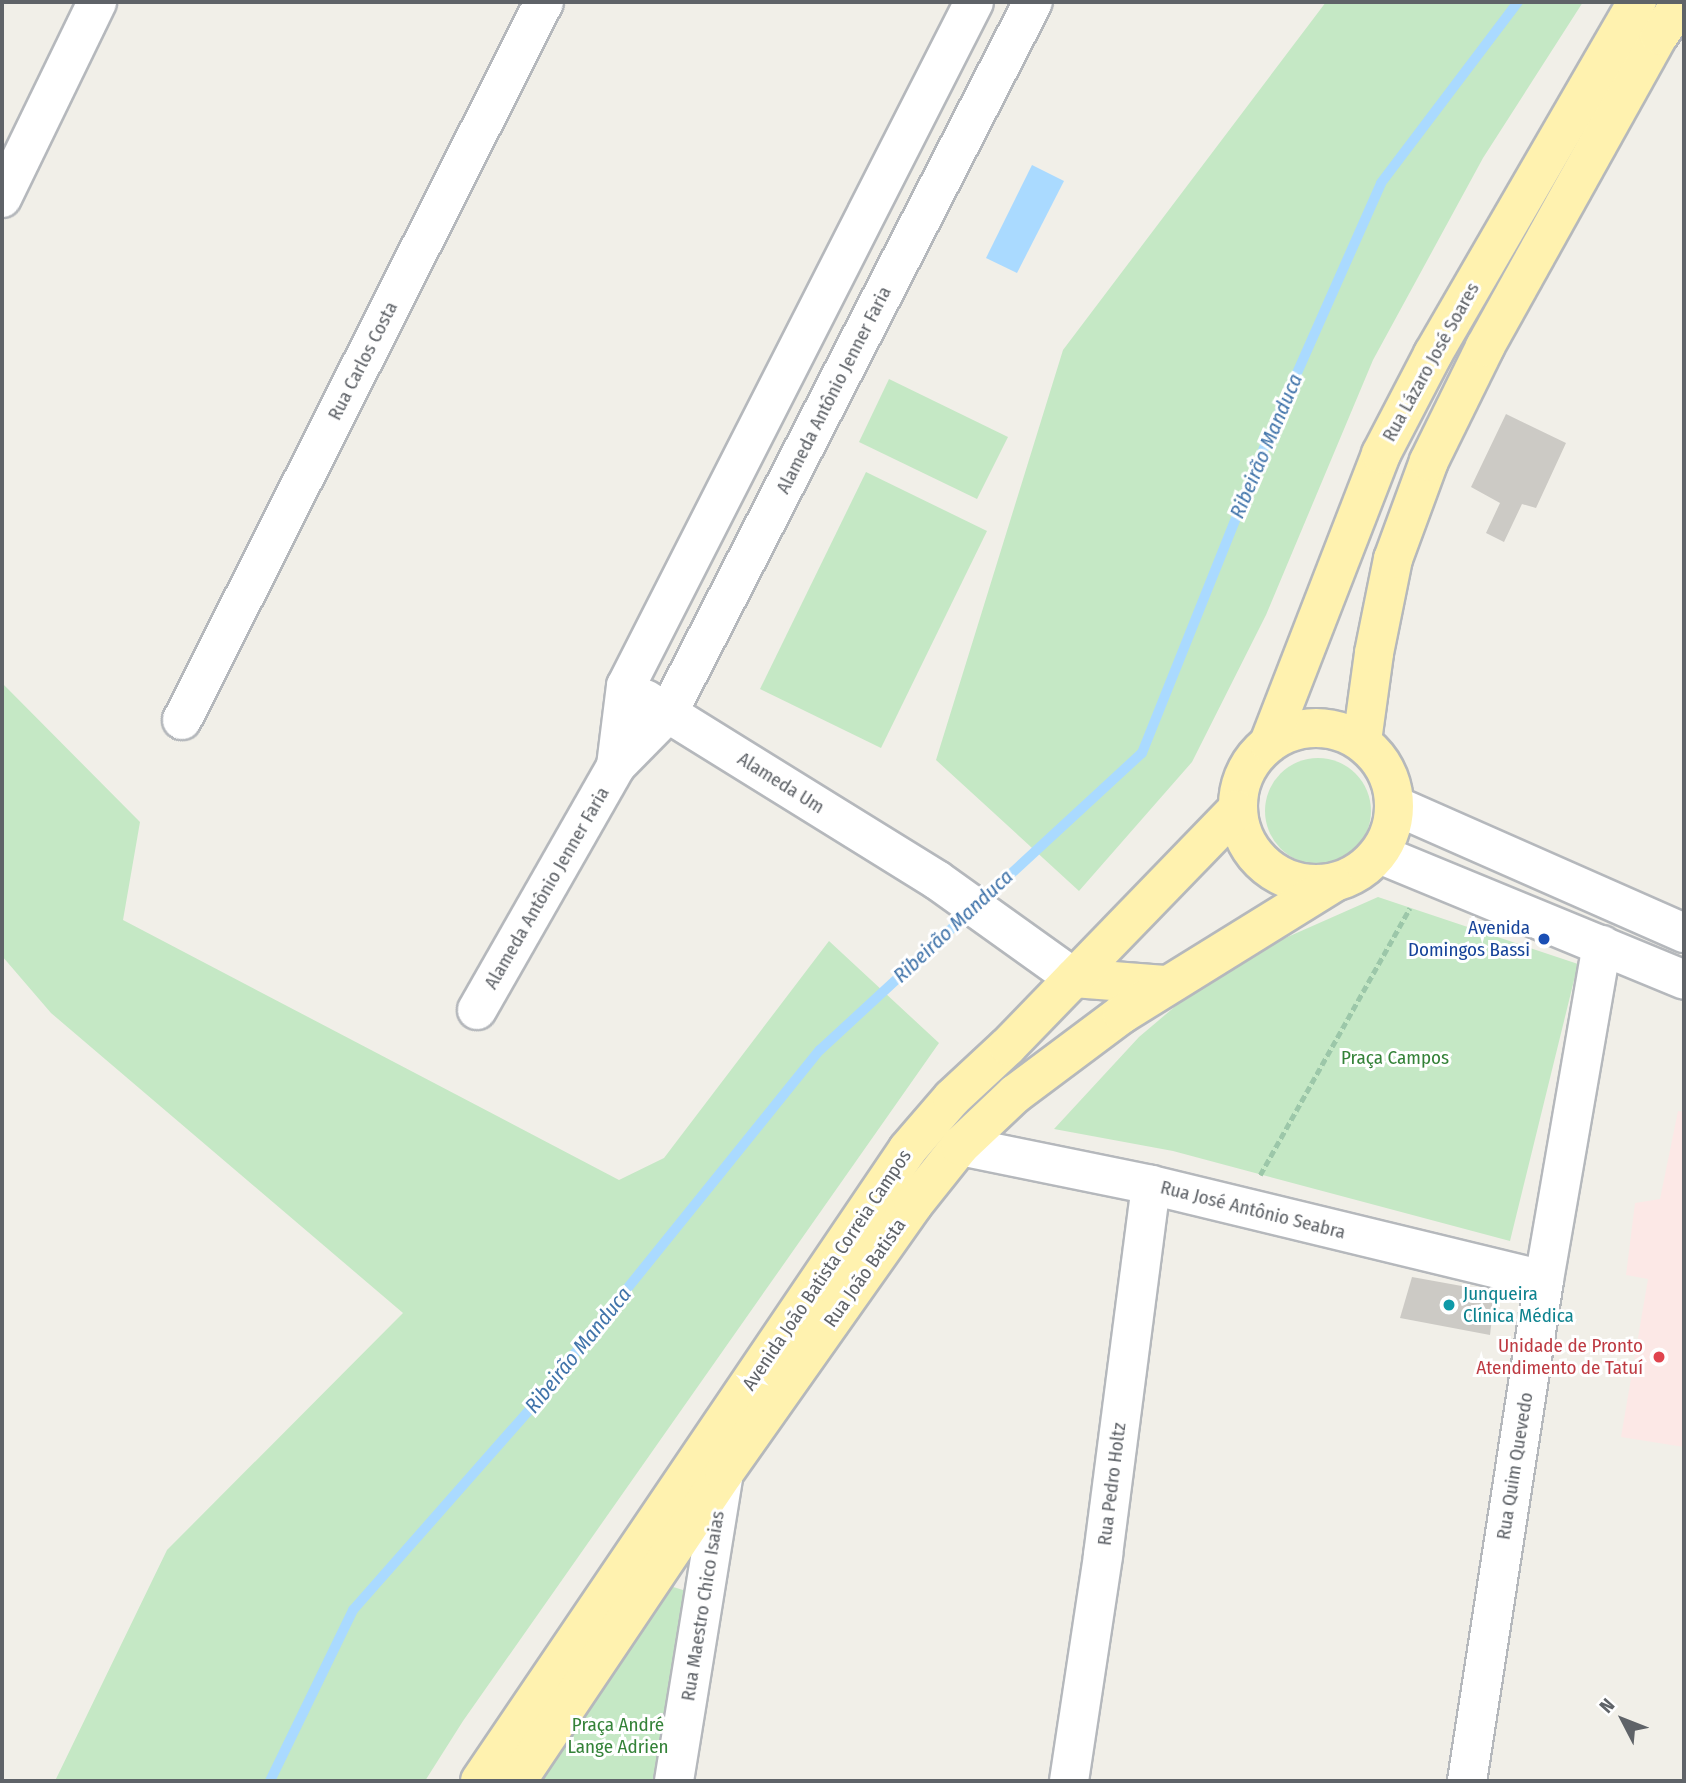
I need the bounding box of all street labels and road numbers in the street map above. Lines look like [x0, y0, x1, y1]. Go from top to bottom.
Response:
street label: Rua Lázaro José Soares [1378, 279, 1484, 445]
street label: Alameda Antônio Jenner Faria [772, 283, 896, 497]
street label: Rua Carlos Costa [323, 298, 403, 424]
street label: Alameda Um [733, 747, 829, 819]
street label: Alameda Antônio Jenner Faria [480, 783, 614, 993]
street label: Avenida João Batista Correia Campos [738, 1145, 916, 1395]
street label: Rua José Antônio Seabra [1158, 1176, 1348, 1244]
street label: Rua João Batista [819, 1214, 911, 1332]
street label: Rua Quim Quevedo [1492, 1391, 1538, 1541]
street label: Rua Pedro Holtz [1093, 1421, 1131, 1547]
street label: Rua Maestro Chico Isaias [677, 1509, 729, 1703]

